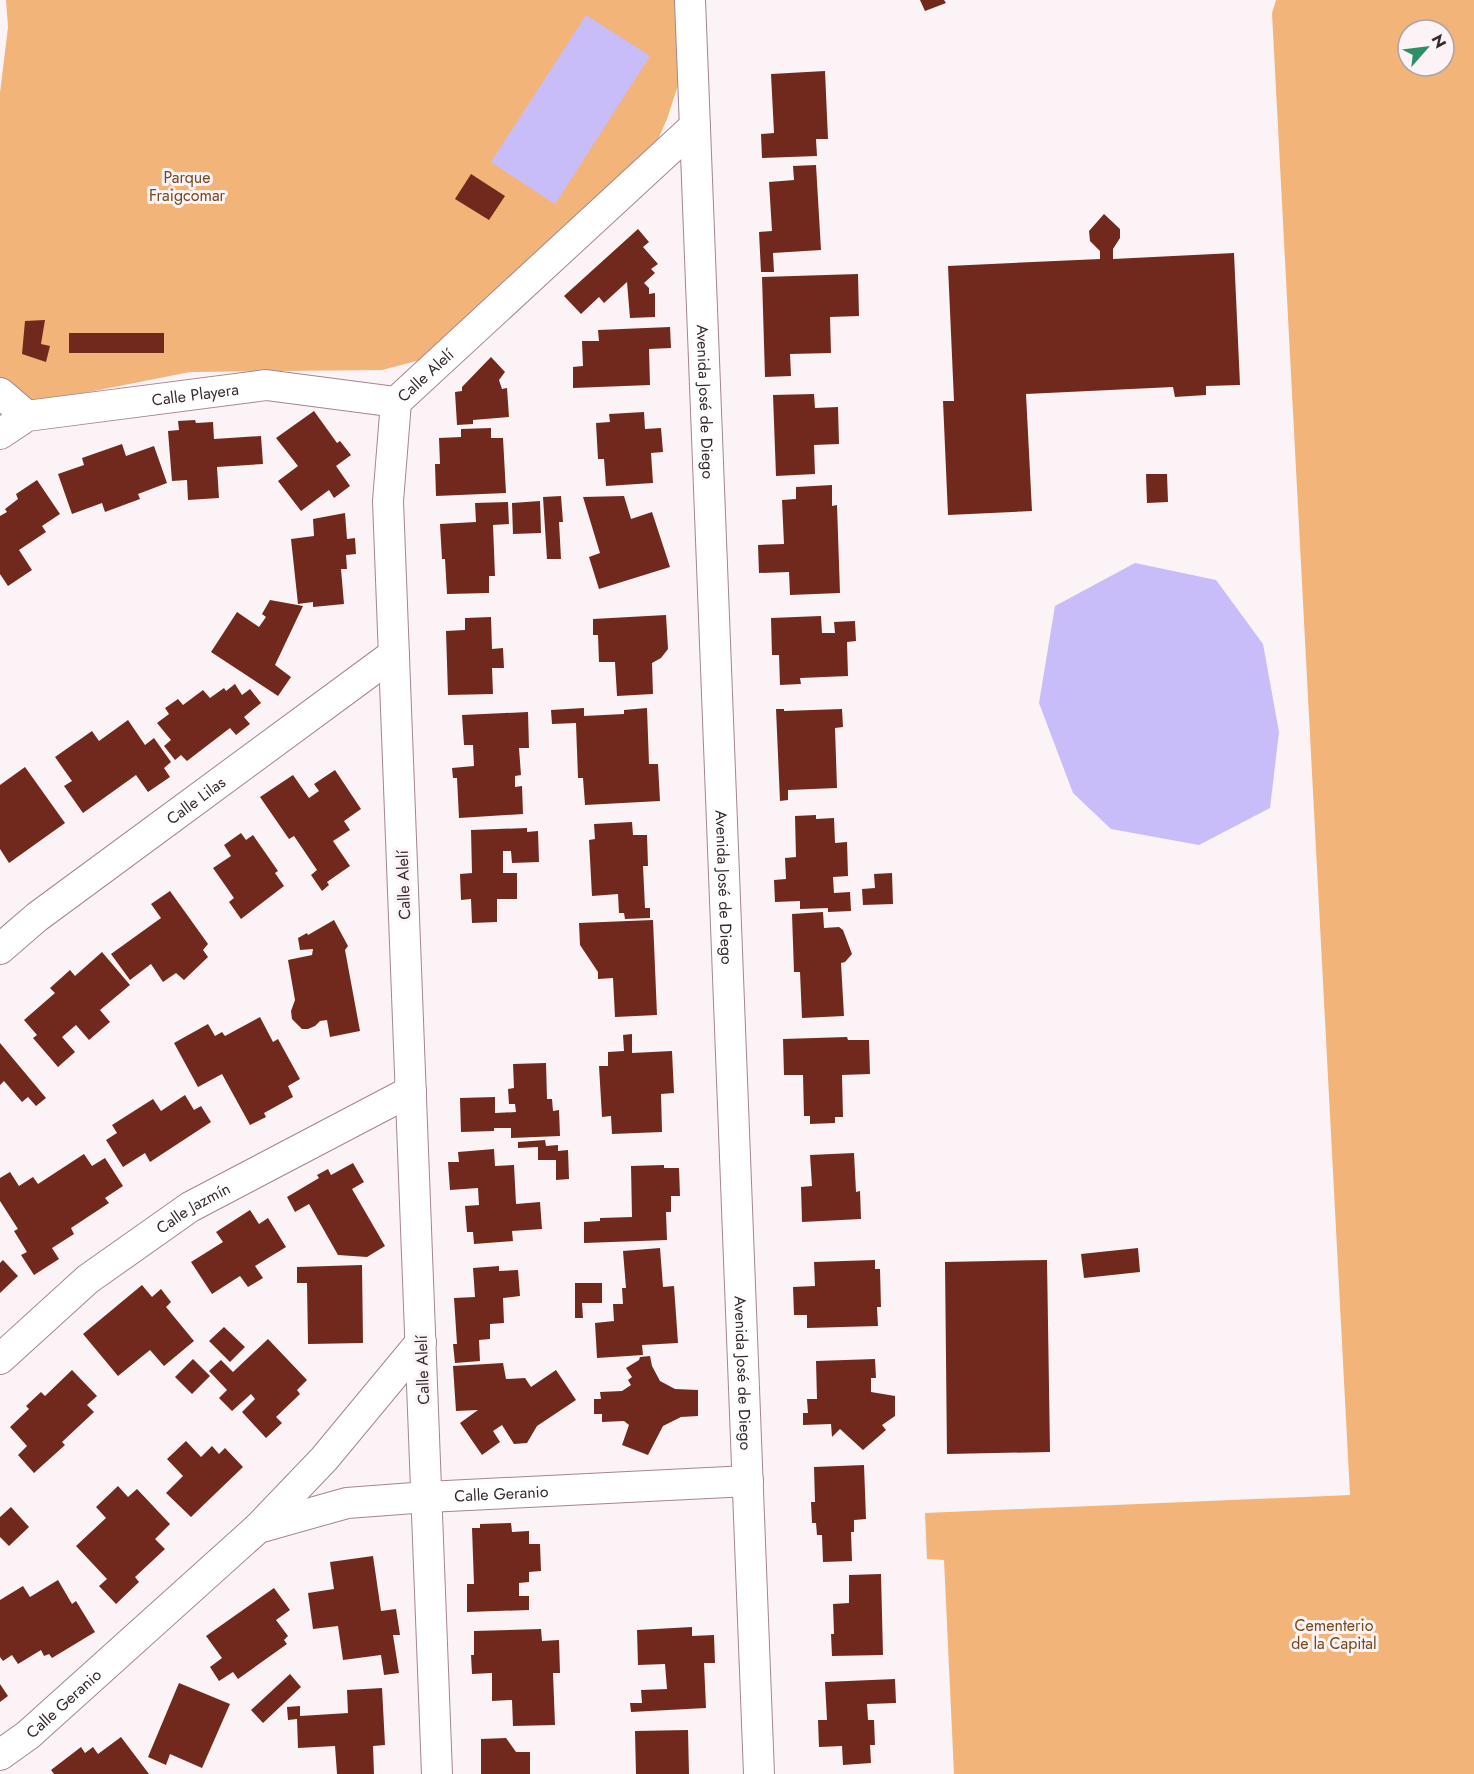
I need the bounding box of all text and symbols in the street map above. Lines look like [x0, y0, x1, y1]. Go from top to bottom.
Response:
north arrow [1396, 18, 1456, 78]
text: N [1426, 30, 1452, 52]
park label: Parque Fraigcomar [149, 166, 226, 207]
street label: Avenida José de Diego [691, 324, 720, 480]
street label: Calle Alelí [392, 343, 459, 407]
street label: Calle Playera [150, 378, 240, 412]
street label: Calle Lilas [162, 771, 230, 830]
street label: Avenida José de Diego [710, 810, 739, 965]
street label: Calle Alelí [391, 849, 416, 920]
street label: Calle Jazmín [152, 1177, 234, 1239]
street label: Avenida José de Diego [728, 1295, 757, 1451]
street label: Calle Alelí [410, 1334, 435, 1405]
street label: Calle Geranio [454, 1480, 549, 1508]
park label: Cementerio de la Capital [1291, 1614, 1377, 1655]
street label: Calle Geranio [21, 1663, 107, 1744]

